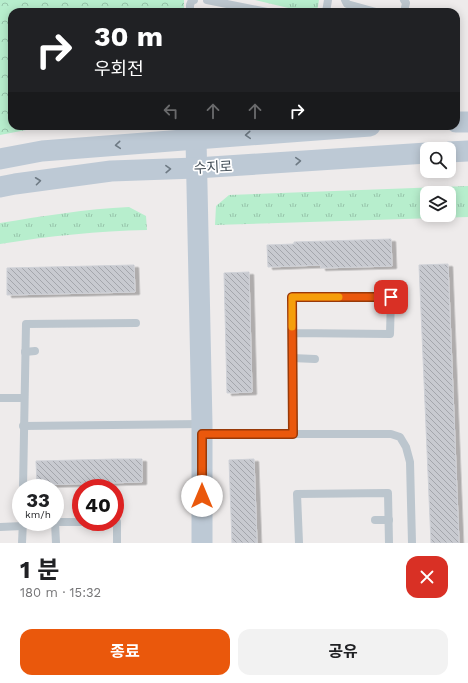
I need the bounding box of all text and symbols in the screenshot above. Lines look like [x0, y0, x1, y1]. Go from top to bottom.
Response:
text: 30 m [94, 20, 163, 53]
icon: right [28, 24, 80, 76]
text: 우회전 [94, 58, 144, 79]
icon: left [160, 100, 182, 122]
icon: ahead [202, 100, 224, 122]
icon: ahead [244, 100, 266, 122]
icon: right [286, 100, 308, 122]
one-way arrow [245, 130, 251, 139]
one-way arrow [115, 140, 121, 149]
map controls [420, 142, 456, 222]
button: search [420, 142, 456, 178]
one-way arrow [295, 157, 301, 166]
street label: 수지로 [193, 158, 233, 176]
one-way arrow [165, 165, 171, 173]
one-way arrow [35, 177, 42, 186]
button: layers [420, 186, 456, 222]
pin [374, 280, 408, 314]
icon: arrive [380, 286, 402, 308]
position arrow [181, 475, 223, 517]
speed limit sign: 40 [72, 479, 124, 531]
text: 33 [26, 488, 50, 512]
text: km/h [25, 509, 51, 520]
text: 1 분 [20, 556, 59, 584]
button: close [406, 556, 448, 598]
text: 180 m · 15:32 [20, 585, 101, 600]
button: 종료 [20, 629, 230, 675]
button: 공유 [238, 629, 448, 675]

